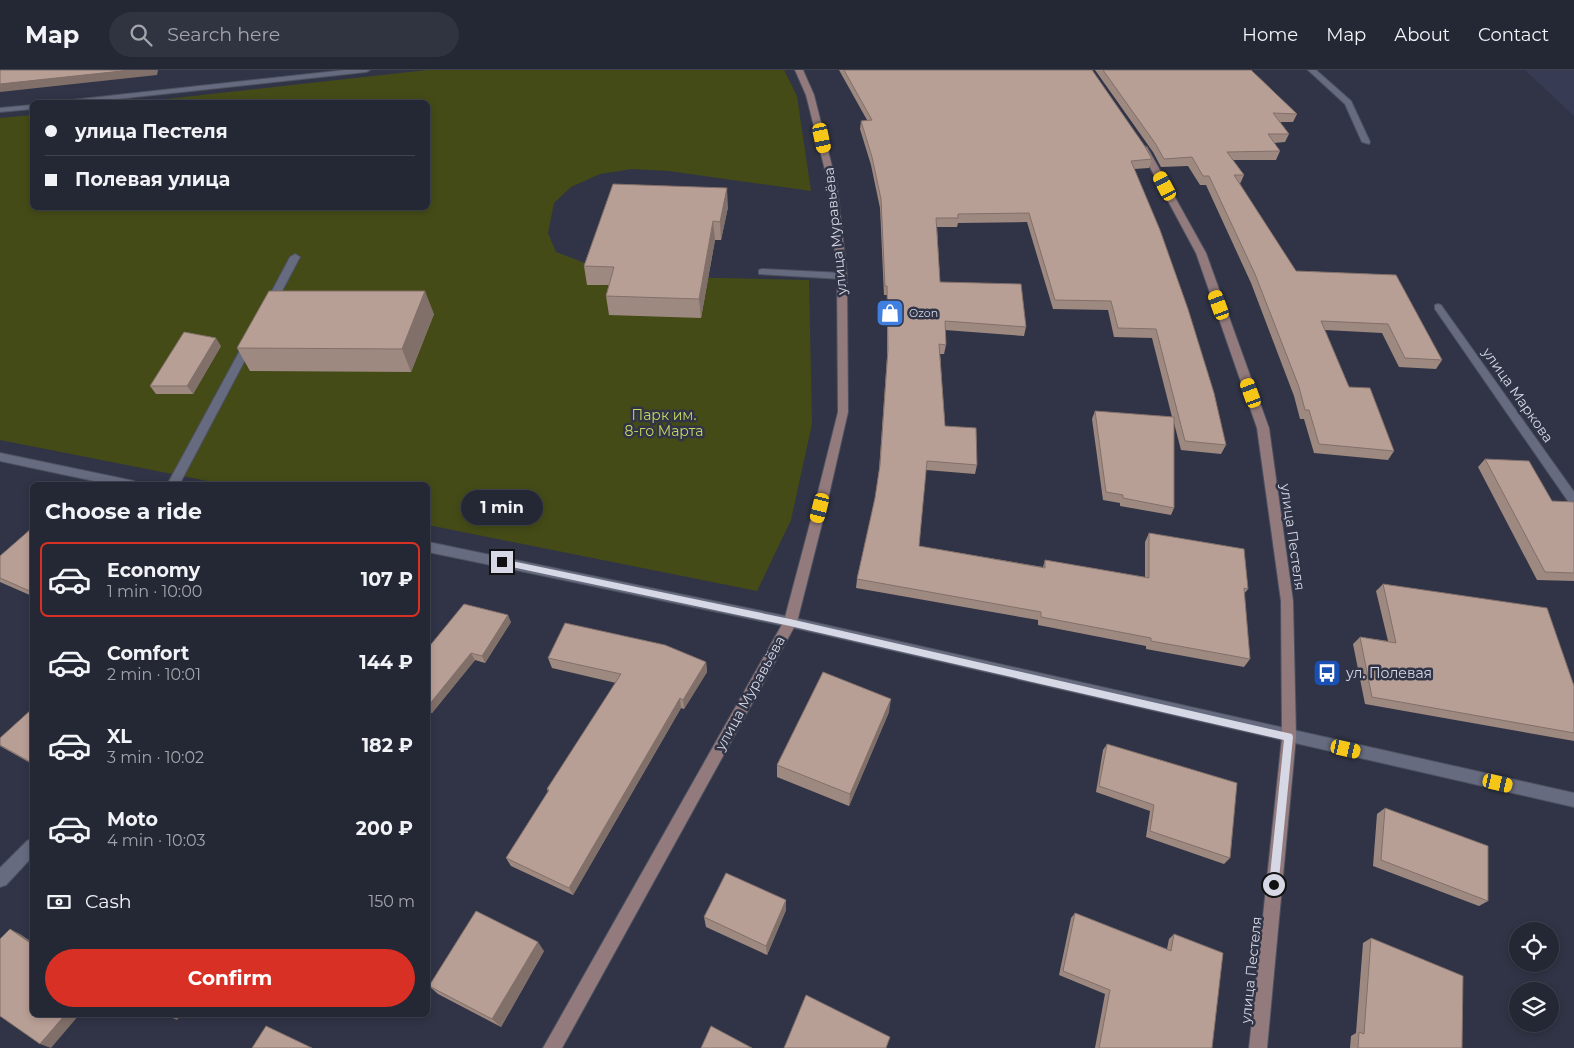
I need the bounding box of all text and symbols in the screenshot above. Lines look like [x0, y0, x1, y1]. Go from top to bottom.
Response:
search box [109, 12, 459, 57]
text: Map [25, 20, 79, 49]
icon: search [127, 21, 155, 49]
text: Search here [167, 23, 280, 46]
text: Home [1242, 24, 1298, 46]
text: Map [1326, 24, 1366, 46]
text: About [1394, 24, 1450, 46]
text: Contact [1478, 24, 1549, 46]
text: улица Пестеля [75, 120, 228, 143]
car [811, 122, 832, 154]
street label: улица Муравьёва [819, 166, 851, 297]
text: Полевая улица [75, 168, 230, 191]
car [1151, 169, 1178, 203]
car [1206, 288, 1231, 322]
shop icon: Ozon [875, 298, 905, 328]
place label: Ozon [909, 306, 938, 320]
street label: улица Маркова [1478, 343, 1558, 446]
car [1238, 376, 1263, 410]
park label: Парк им. 8-го Марта [625, 406, 703, 440]
street label: улица Пестеля [1276, 482, 1309, 591]
callout: 1 min [461, 490, 543, 524]
car [809, 492, 830, 524]
text: Choose a ride [45, 498, 202, 525]
text: 1 min [480, 498, 524, 517]
route end [491, 551, 513, 573]
icon: car [47, 557, 92, 602]
text: Economy [107, 559, 200, 582]
text: 107 ₽ [361, 568, 413, 591]
text: 1 min · 10:00 [107, 582, 202, 601]
street label: улица Муравьёва [711, 633, 789, 754]
icon: car [47, 640, 92, 685]
text: Comfort [107, 642, 189, 665]
text: 144 ₽ [359, 651, 413, 674]
bus stop icon: ул. Полевая [1312, 658, 1342, 688]
place label: ул. Полевая [1345, 664, 1432, 682]
text: 2 min · 10:01 [107, 665, 201, 684]
icon: car [47, 723, 92, 768]
text: XL [107, 725, 132, 748]
text: 182 ₽ [362, 734, 413, 757]
car [1329, 738, 1362, 760]
text: 3 min · 10:02 [107, 748, 204, 767]
car [1481, 772, 1514, 794]
icon: car [47, 806, 92, 851]
text: Moto [107, 808, 158, 831]
text: 200 ₽ [356, 817, 413, 840]
text: 4 min · 10:03 [107, 831, 206, 850]
route start [1263, 874, 1285, 896]
icon: cash [45, 888, 73, 916]
text: Cash [85, 890, 132, 913]
text: 150 m [368, 892, 415, 911]
street label: улица Пестеля [1236, 916, 1266, 1025]
map controls [1509, 922, 1559, 1032]
button: locate [1509, 922, 1559, 972]
button: Confirm [45, 949, 415, 1007]
button: layers [1509, 982, 1559, 1032]

